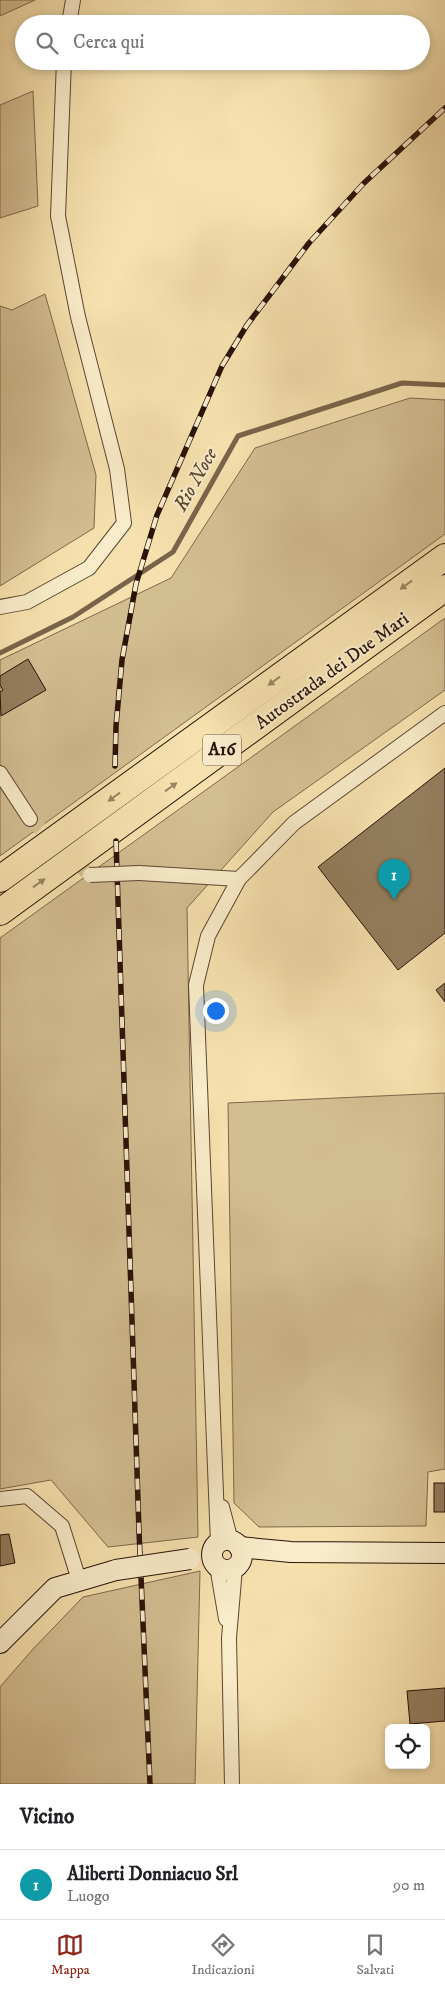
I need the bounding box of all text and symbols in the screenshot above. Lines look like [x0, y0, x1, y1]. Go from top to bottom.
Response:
search box [15, 15, 430, 70]
icon: search [33, 29, 61, 57]
text: Cerca qui [73, 31, 144, 54]
water label: Rio Noce [168, 443, 224, 517]
one-way arrow [399, 580, 412, 590]
street label: Autostrada dei Due Mari [250, 607, 414, 735]
one-way arrow [268, 675, 281, 686]
road number: A16 [203, 734, 241, 766]
one-way arrow [164, 782, 177, 793]
one-way arrow [108, 791, 121, 802]
pin: 1 [378, 859, 410, 900]
one-way arrow [33, 878, 46, 888]
your location [203, 998, 229, 1024]
map controls [385, 1724, 430, 1769]
button: locate [385, 1724, 430, 1769]
text: Vicino [20, 1804, 74, 1830]
text: Aliberti Donniacuo Srl [67, 1863, 238, 1886]
text: 1 [33, 1875, 39, 1895]
text: 90 m [393, 1875, 425, 1895]
text: Luogo [67, 1886, 110, 1906]
tab: Mappa [51, 1931, 90, 1979]
tab: Indicazioni [192, 1931, 255, 1979]
tab: Salvati [356, 1931, 394, 1979]

